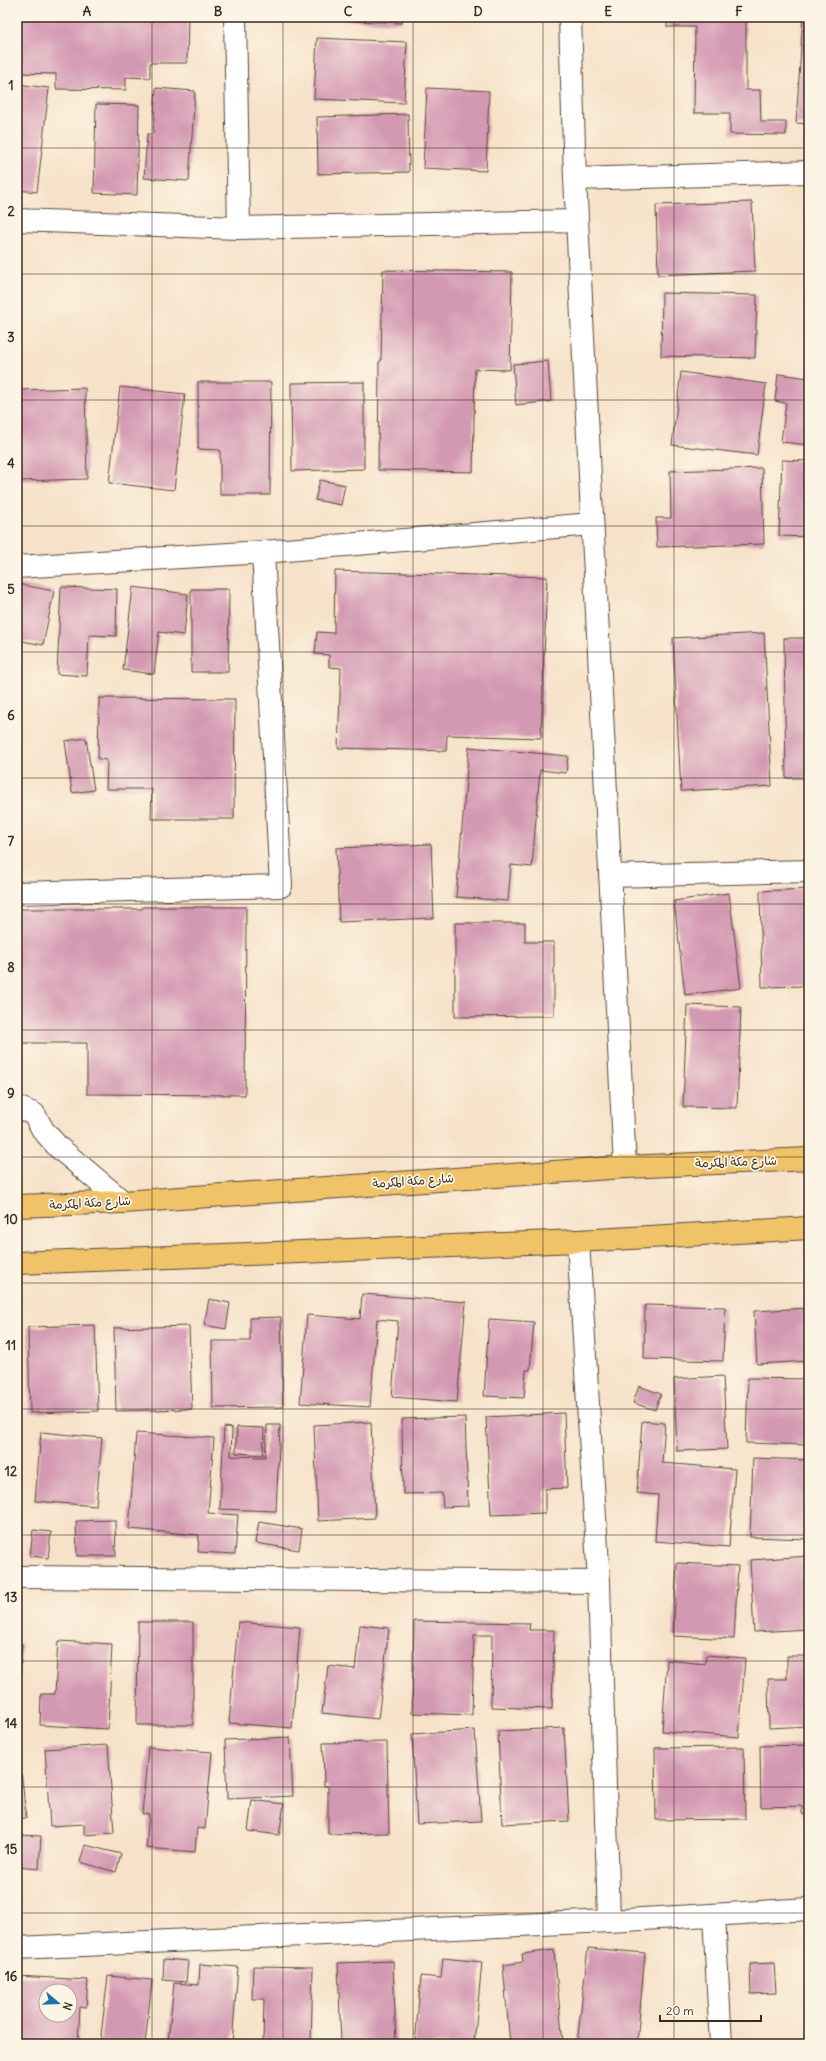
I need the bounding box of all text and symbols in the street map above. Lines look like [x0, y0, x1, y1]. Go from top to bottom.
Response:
text: A [83, 3, 92, 20]
text: B [214, 3, 223, 20]
text: C [344, 3, 353, 20]
text: D [473, 3, 483, 20]
text: E [604, 3, 612, 20]
text: F [735, 3, 743, 20]
text: 1 [8, 77, 14, 94]
text: 2 [7, 203, 15, 220]
text: 3 [7, 329, 15, 346]
text: 4 [7, 455, 15, 472]
text: 5 [7, 581, 15, 598]
text: 6 [7, 707, 15, 724]
text: 7 [8, 833, 15, 850]
text: 8 [7, 959, 15, 976]
text: 9 [7, 1085, 15, 1102]
street label: شارع مكة المكرمة [695, 1153, 777, 1172]
street label: شارع مكة المكرمة [372, 1170, 454, 1193]
street label: شارع مكة المكرمة [49, 1193, 131, 1214]
text: 10 [4, 1211, 18, 1228]
text: 11 [6, 1337, 16, 1354]
text: 12 [5, 1463, 17, 1480]
text: 13 [5, 1589, 17, 1606]
text: 14 [5, 1715, 18, 1732]
text: 15 [5, 1841, 18, 1858]
text: 16 [5, 1968, 18, 1985]
north arrow [38, 1983, 78, 2023]
scale bar [660, 1997, 761, 2023]
text: N [60, 2000, 75, 2012]
text: 20 m [666, 2003, 694, 2018]

